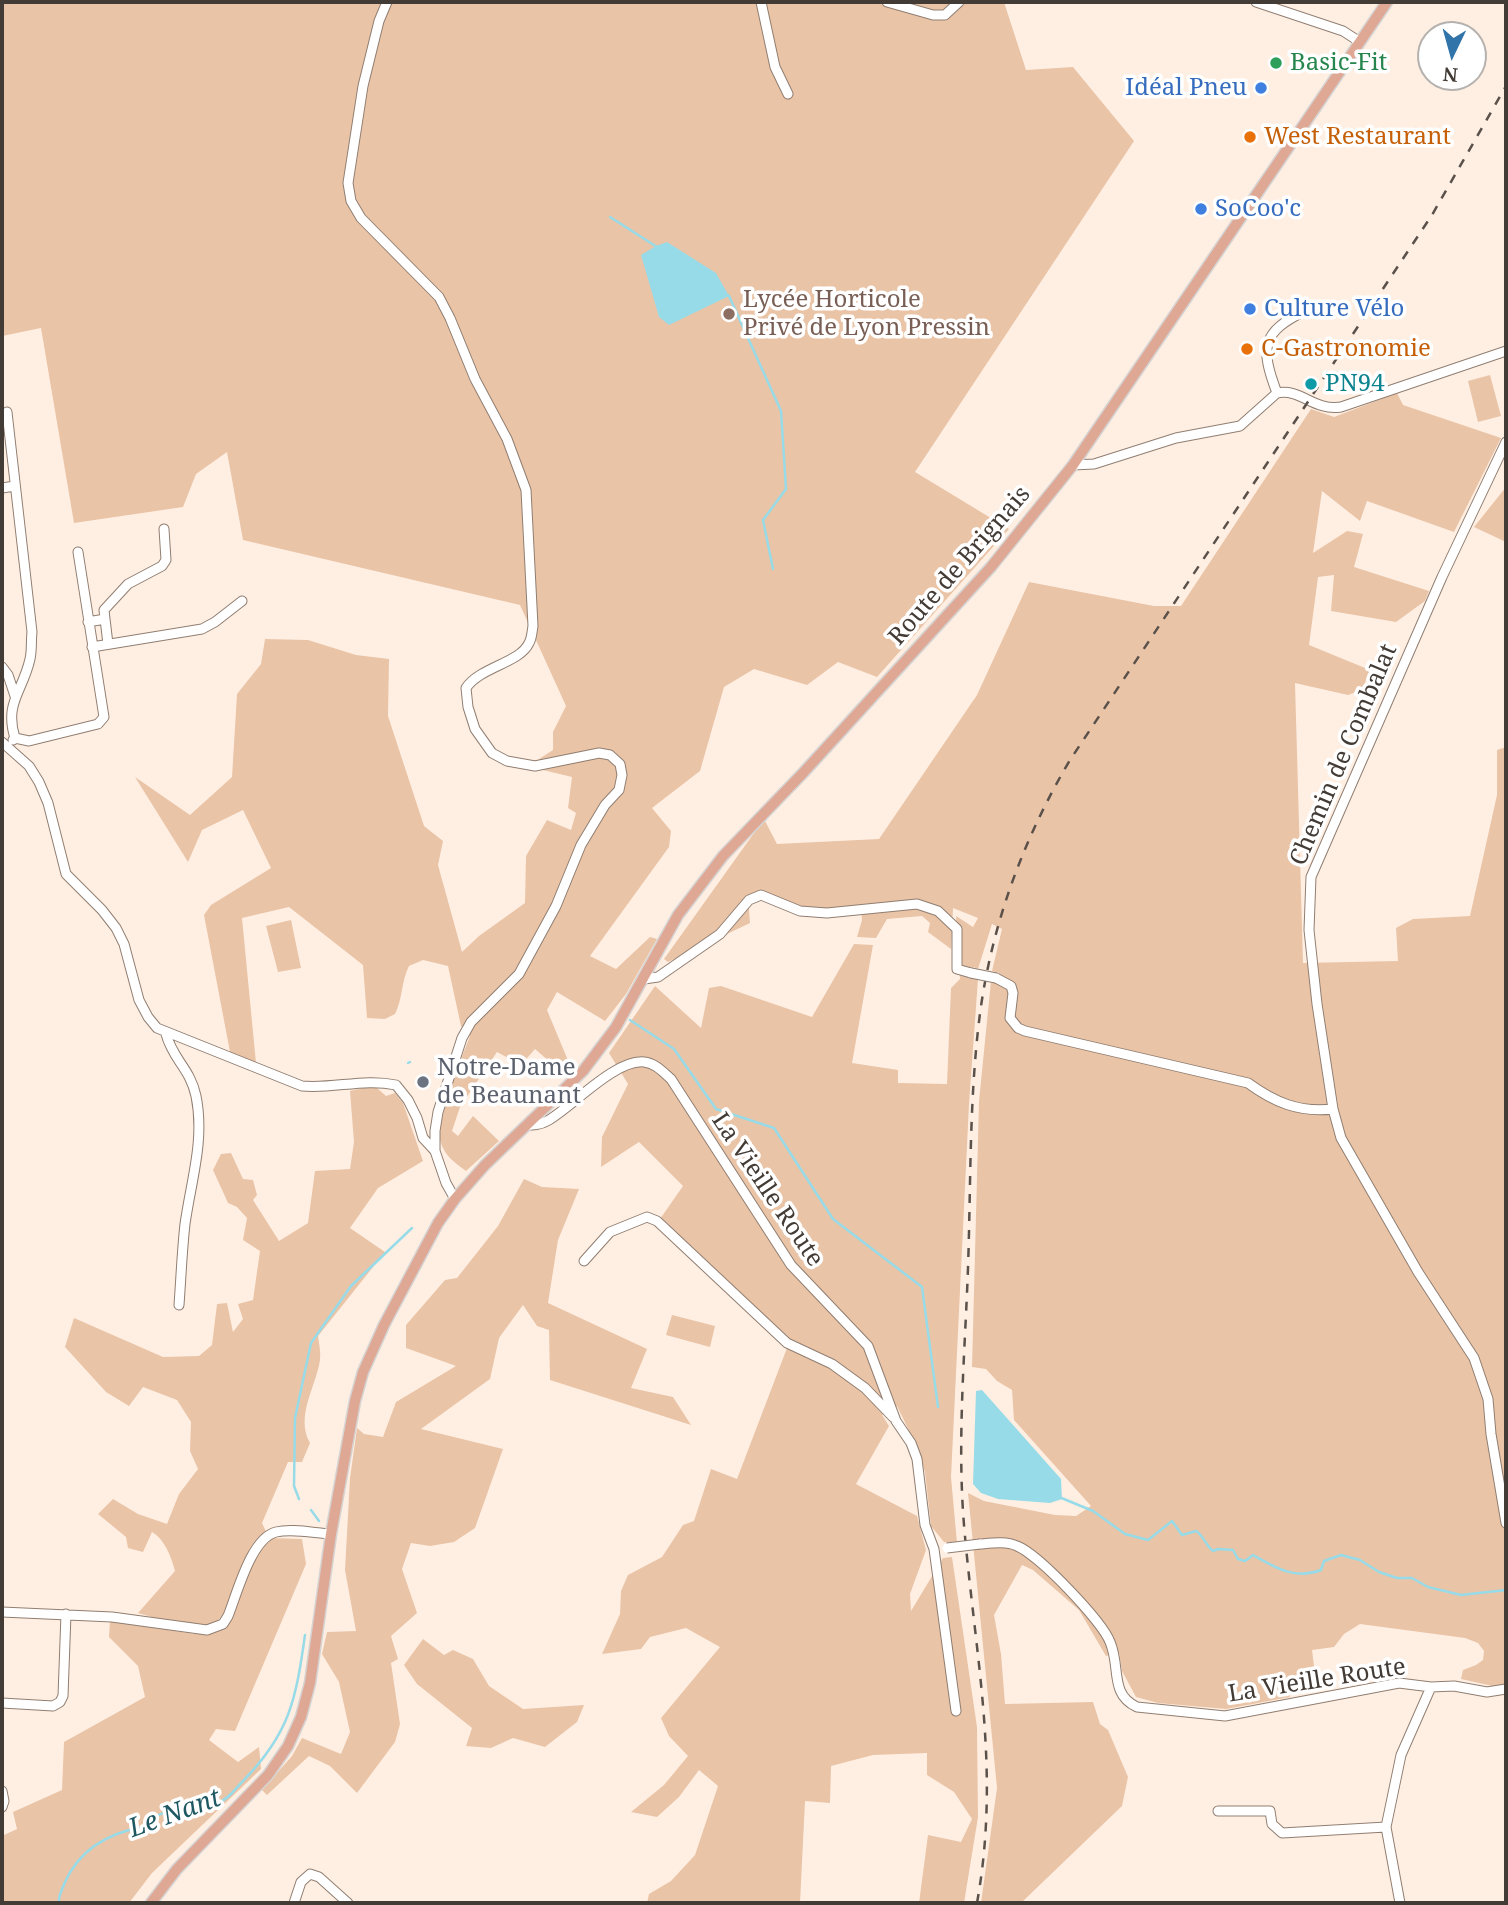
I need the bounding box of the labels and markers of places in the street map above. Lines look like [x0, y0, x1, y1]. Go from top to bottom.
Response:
place label: Basic-Fit [1290, 49, 1387, 77]
marker: Basic-Fit [1268, 55, 1284, 71]
place label: Idéal Pneu [1125, 74, 1247, 102]
marker: Idéal Pneu [1253, 80, 1269, 96]
place label: West Restaurant [1264, 123, 1451, 151]
marker: West Restaurant [1242, 129, 1258, 145]
place label: SoCoo'c [1215, 195, 1301, 223]
marker: SoCoo'c [1193, 201, 1209, 217]
place label: Lycée Horticole Privé de Lyon Pressin [743, 286, 990, 342]
place label: Culture Vélo [1264, 295, 1404, 323]
marker: Culture Vélo [1242, 301, 1258, 317]
marker: Lycée Horticole Privé de Lyon Pressin [721, 306, 737, 322]
place label: C-Gastronomie [1261, 335, 1431, 363]
marker: C-Gastronomie [1239, 341, 1255, 357]
place label: PN94 [1325, 370, 1385, 398]
marker: PN94 [1303, 376, 1319, 392]
place label: Notre-Dame de Beaunant [437, 1054, 581, 1110]
marker: Notre-Dame de Beaunant [415, 1074, 431, 1090]

